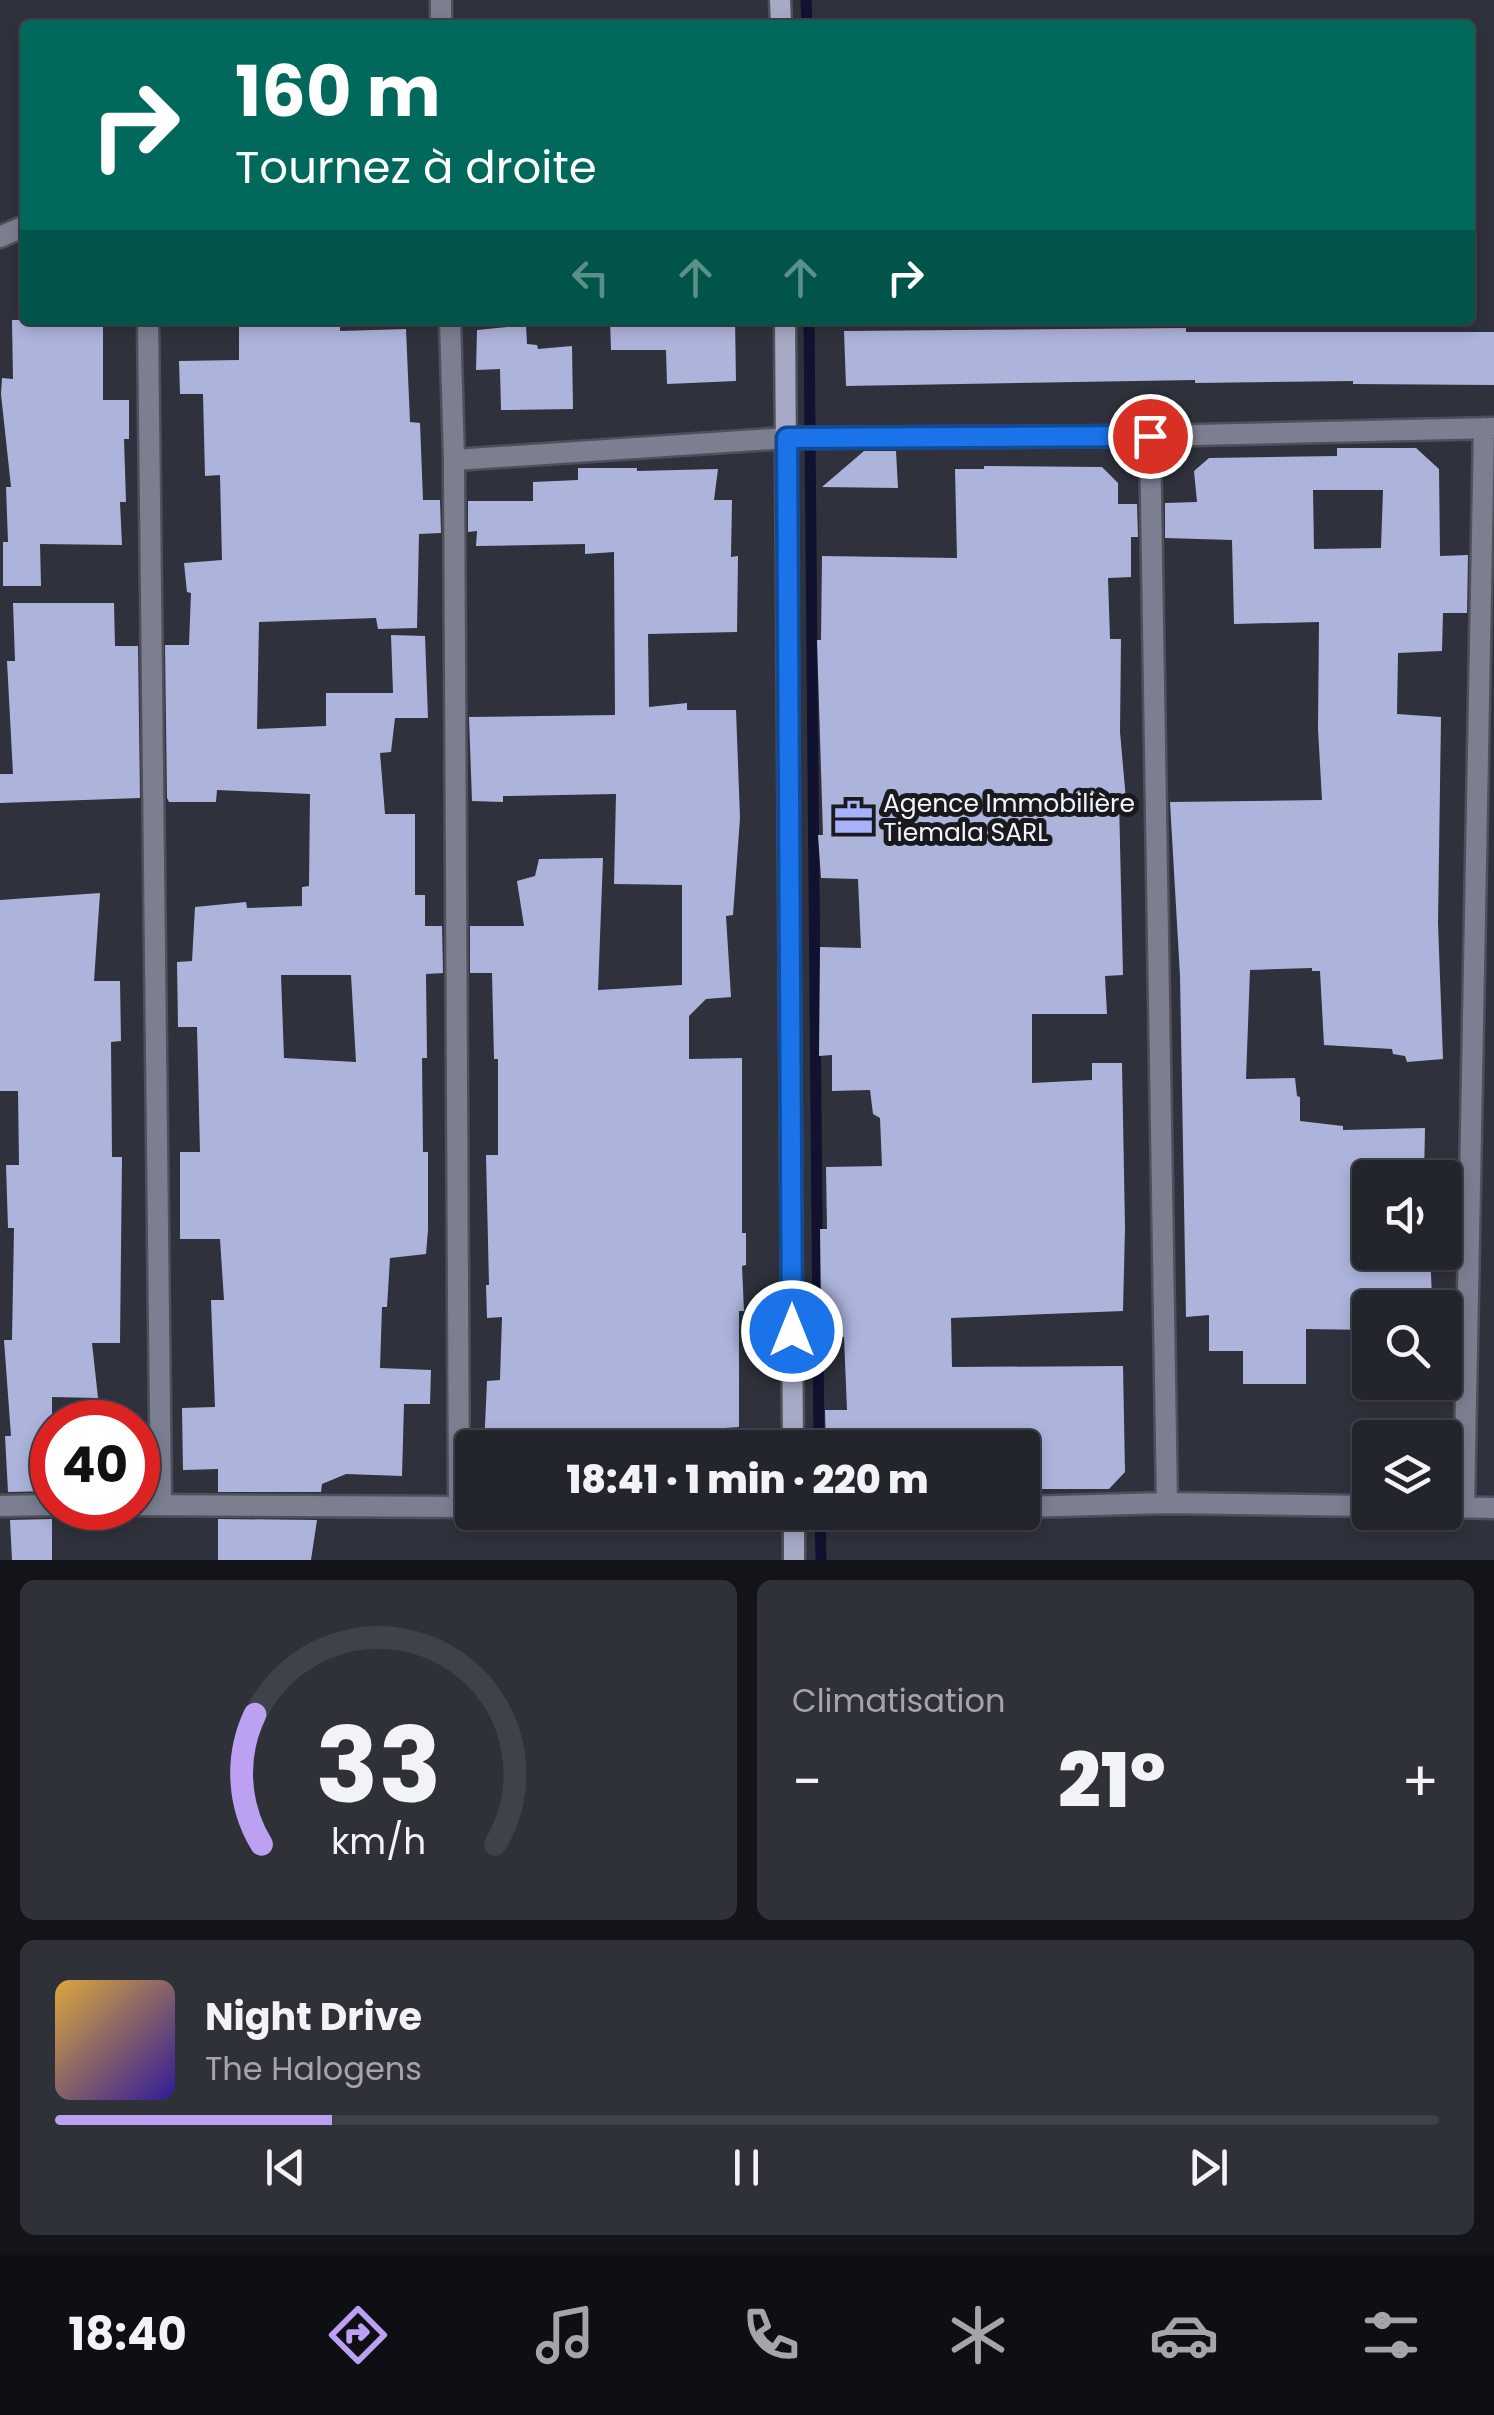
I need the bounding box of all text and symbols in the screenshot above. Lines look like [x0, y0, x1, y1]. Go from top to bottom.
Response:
text: 160 m [235, 42, 441, 141]
icon: right [70, 60, 200, 190]
text: Tournez à droite [235, 136, 597, 199]
icon: left [563, 250, 618, 305]
icon: ahead [668, 250, 723, 305]
icon: ahead [773, 250, 828, 305]
icon: right [878, 250, 933, 305]
pin [1108, 394, 1193, 479]
icon: arrive [1123, 409, 1178, 464]
place label: Agence Immobilière Tiemala SARL [883, 786, 1135, 850]
office icon: Agence Immobilière Tiemala SARL [832, 796, 874, 838]
map controls [1352, 1160, 1462, 1530]
button: sound [1352, 1160, 1462, 1270]
position arrow [740, 1279, 844, 1383]
button: search [1352, 1290, 1462, 1400]
speed limit sign: 40 [30, 1400, 160, 1530]
button: layers [1352, 1420, 1462, 1530]
text: 18:41 · 1 min · 220 m [567, 1453, 928, 1506]
text: Climatisation [792, 1678, 1005, 1723]
text: 33 [316, 1693, 441, 1838]
text: 21° [1058, 1728, 1166, 1833]
text: − [792, 1743, 822, 1820]
text: + [1401, 1743, 1439, 1820]
text: km/h [331, 1816, 426, 1867]
text: Night Drive [205, 1990, 422, 2043]
text: The Halogens [205, 2046, 422, 2091]
icon: previous [258, 2140, 313, 2195]
icon: pause [719, 2140, 774, 2195]
icon: next [1181, 2140, 1236, 2195]
icon: directions [323, 2300, 393, 2370]
icon: music [530, 2300, 600, 2370]
icon: phone [736, 2300, 806, 2370]
icon: climate [943, 2300, 1013, 2370]
icon: car [1149, 2300, 1219, 2370]
icon: filters [1356, 2300, 1426, 2370]
text: 18:40 [68, 2303, 187, 2366]

